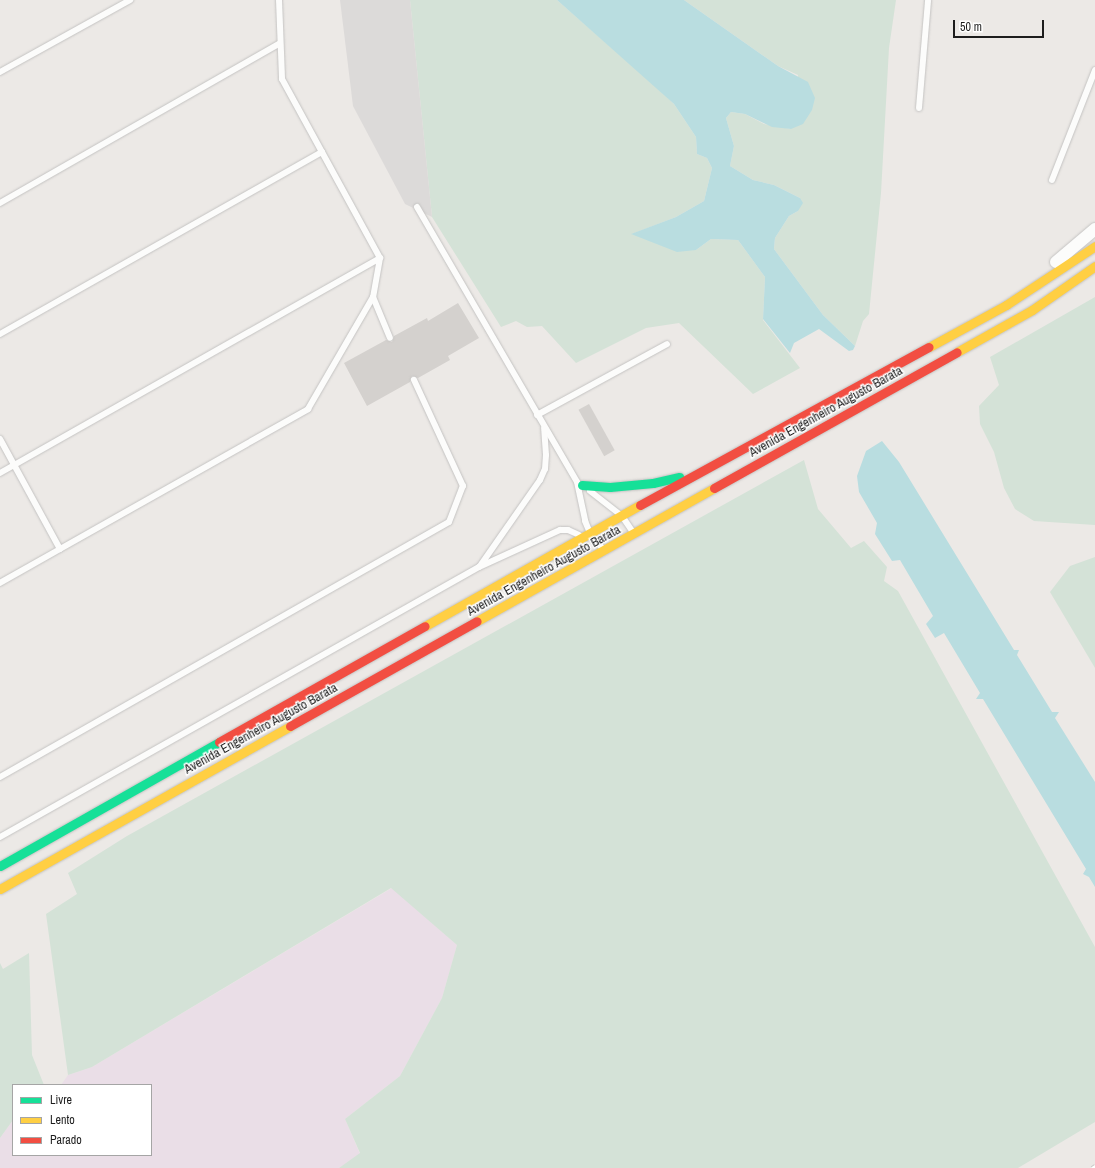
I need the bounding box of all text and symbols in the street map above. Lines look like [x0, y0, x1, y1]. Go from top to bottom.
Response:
scale bar [955, 12, 1046, 38]
text: 50 m [960, 19, 982, 35]
street label: Avenida Engenheiro Augusto Barata [746, 363, 906, 461]
street label: Avenida Engenheiro Augusto Barata [464, 522, 624, 620]
street label: Avenida Engenheiro Augusto Barata [181, 680, 341, 778]
legend [12, 1084, 152, 1156]
text: Livre [50, 1092, 72, 1108]
text: Lento [50, 1112, 75, 1128]
text: Parado [50, 1132, 82, 1148]

